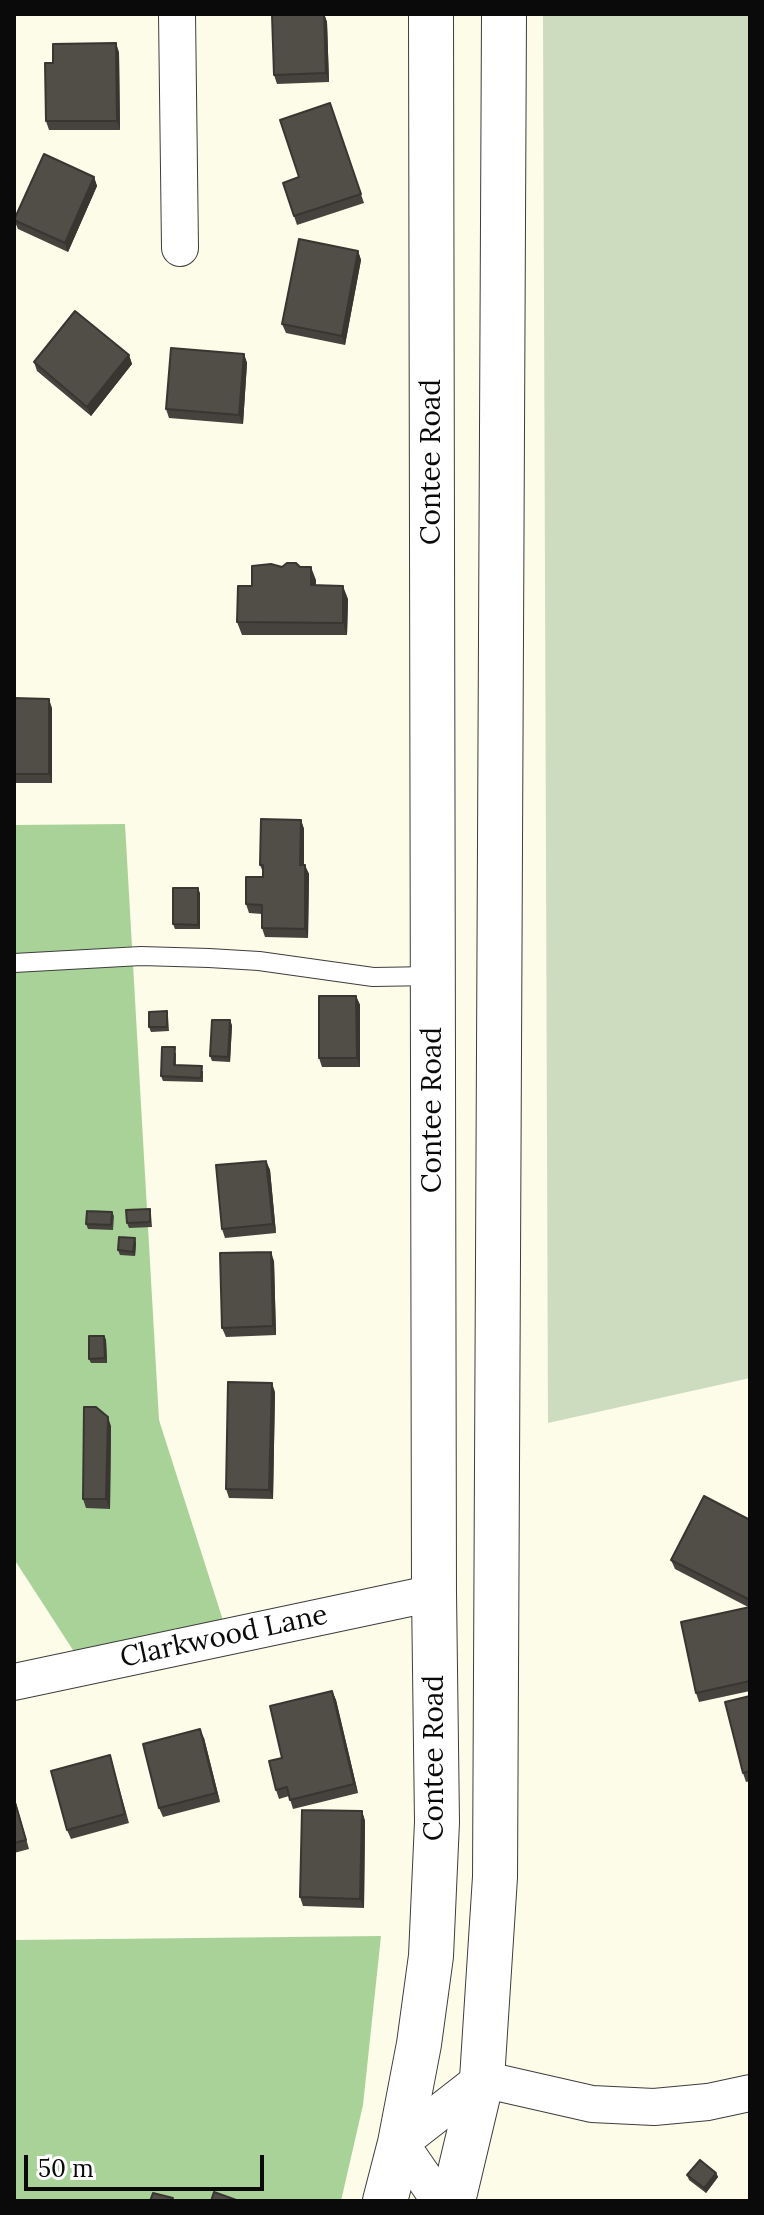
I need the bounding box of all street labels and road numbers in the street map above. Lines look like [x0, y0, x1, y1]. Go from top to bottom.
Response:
street label: Contee Road [415, 379, 449, 545]
street label: Contee Road [416, 1027, 450, 1193]
street label: Clarkwood Lane [117, 1599, 331, 1675]
street label: Contee Road [418, 1675, 452, 1841]

